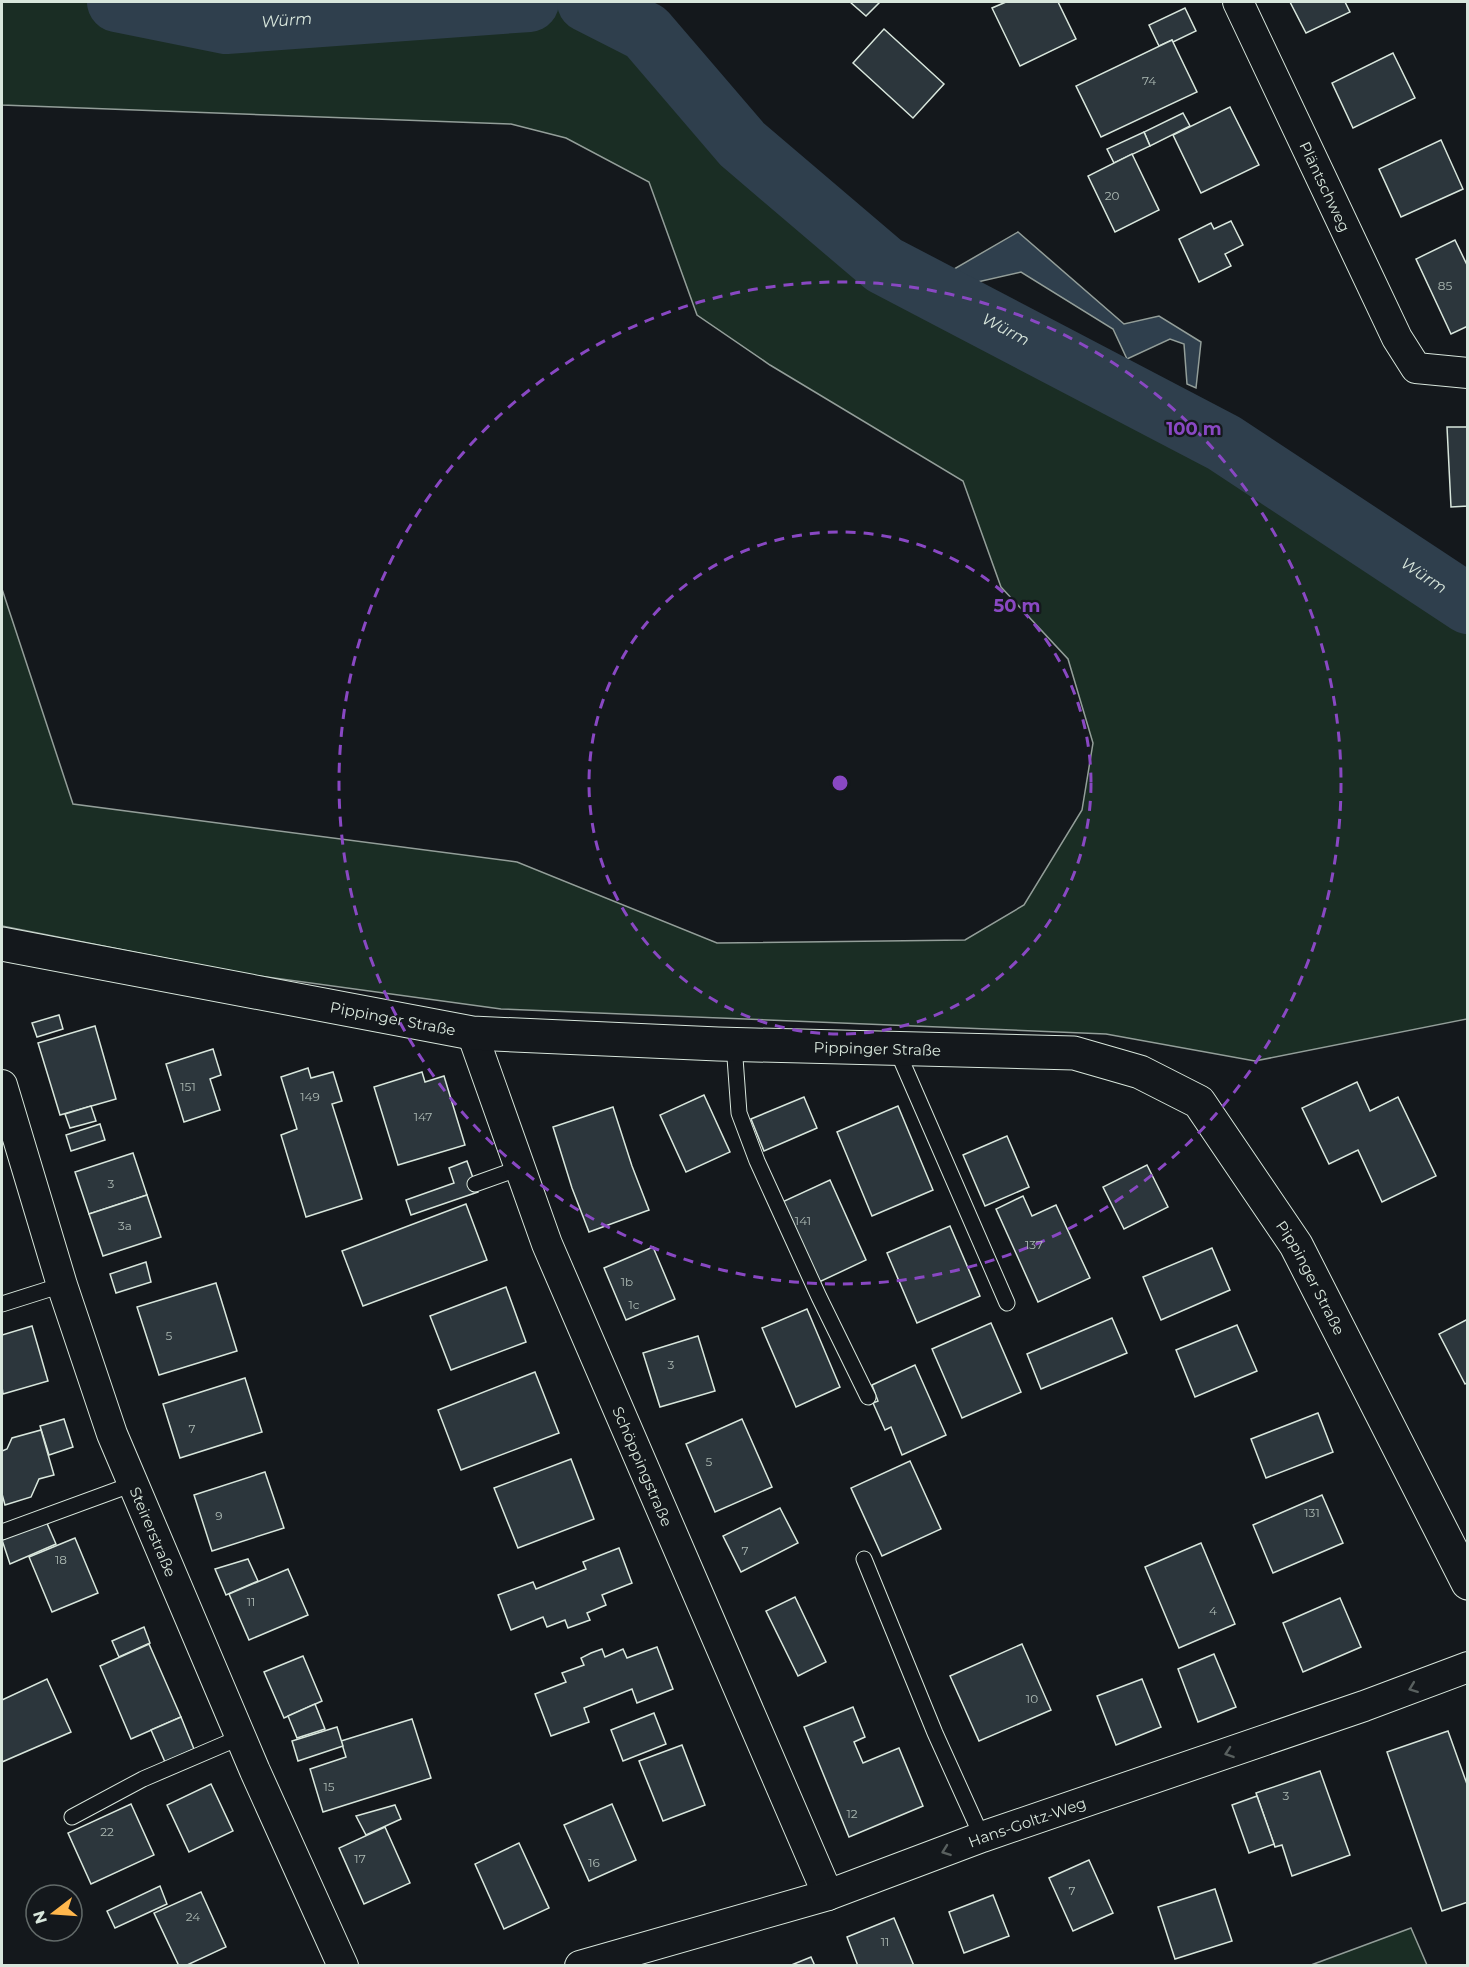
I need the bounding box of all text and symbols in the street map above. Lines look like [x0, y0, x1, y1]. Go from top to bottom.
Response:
water label: Würm [261, 8, 313, 31]
house number: 74 [1142, 73, 1156, 88]
street label: Pläntschweg [1296, 138, 1355, 235]
house number: 20 [1105, 188, 1119, 203]
house number: 85 [1438, 278, 1452, 293]
water label: Würm [979, 309, 1033, 349]
text: 100 m [1166, 418, 1222, 440]
water label: Würm [1398, 553, 1451, 597]
text: 50 m [994, 595, 1040, 617]
centre of rings [830, 773, 850, 793]
street label: Pippinger Straße [329, 997, 457, 1039]
street label: Pippinger Straße [813, 1037, 941, 1059]
house number: 151 [180, 1079, 196, 1094]
house number: 149 [300, 1089, 320, 1104]
house number: 147 [414, 1109, 432, 1124]
house number: 3 [108, 1176, 115, 1191]
house number: 141 [795, 1213, 811, 1228]
street label: Pippinger Straße [1272, 1216, 1350, 1338]
house number: 3a [118, 1218, 132, 1233]
house number: 137 [1025, 1237, 1043, 1252]
house number: 1b [621, 1274, 633, 1289]
house number: 1c [628, 1297, 640, 1312]
house number: 5 [166, 1328, 173, 1343]
house number: 3 [668, 1357, 675, 1372]
street label: Schöppingstraße [609, 1403, 677, 1529]
house number: 7 [188, 1421, 196, 1436]
house number: 5 [706, 1454, 713, 1469]
street label: Steirerstraße [126, 1484, 181, 1579]
house number: 131 [1304, 1505, 1320, 1520]
house number: 9 [215, 1508, 223, 1523]
house number: 7 [741, 1543, 749, 1558]
house number: 18 [55, 1552, 67, 1567]
house number: 11 [247, 1594, 255, 1609]
house number: 4 [1209, 1603, 1217, 1618]
one-way arrow [1408, 1680, 1419, 1693]
house number: 10 [1026, 1691, 1038, 1706]
one-way arrow [1224, 1745, 1235, 1758]
house number: 15 [323, 1779, 335, 1794]
house number: 3 [1283, 1788, 1290, 1803]
street label: Hans-Goltz-Weg [965, 1793, 1088, 1851]
house number: 12 [846, 1806, 858, 1821]
house number: 22 [100, 1824, 114, 1839]
one-way arrow [941, 1843, 951, 1856]
house number: 17 [354, 1851, 366, 1866]
house number: 16 [588, 1855, 600, 1870]
north arrow [24, 1883, 84, 1943]
house number: 7 [1068, 1883, 1076, 1898]
text: N [29, 1908, 51, 1926]
house number: 24 [186, 1909, 200, 1924]
house number: 11 [881, 1934, 889, 1949]

